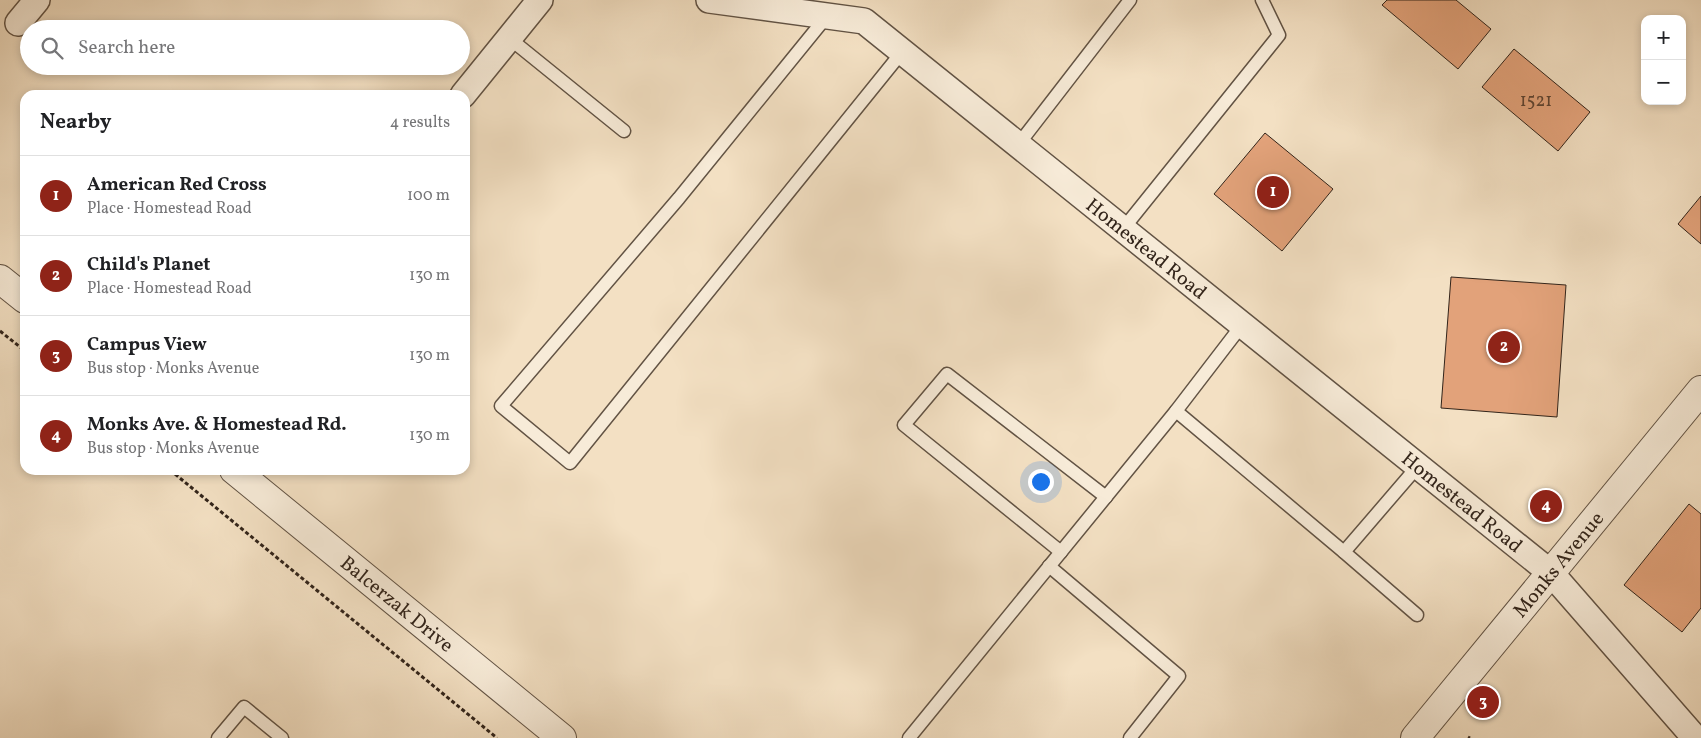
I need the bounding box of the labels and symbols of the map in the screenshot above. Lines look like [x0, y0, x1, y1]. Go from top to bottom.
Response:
house number: 1521 [1520, 89, 1552, 114]
pin: 1 [1257, 173, 1289, 211]
street label: Homestead Road [1079, 192, 1212, 307]
pin: 2 [1488, 328, 1520, 366]
street label: Homestead Road [1395, 446, 1528, 561]
your location [1028, 469, 1054, 495]
pin: 4 [1530, 487, 1562, 525]
street label: Monks Avenue [1507, 506, 1611, 624]
street label: Balcerzak Drive [333, 550, 459, 660]
pin: 3 [1467, 683, 1499, 721]

